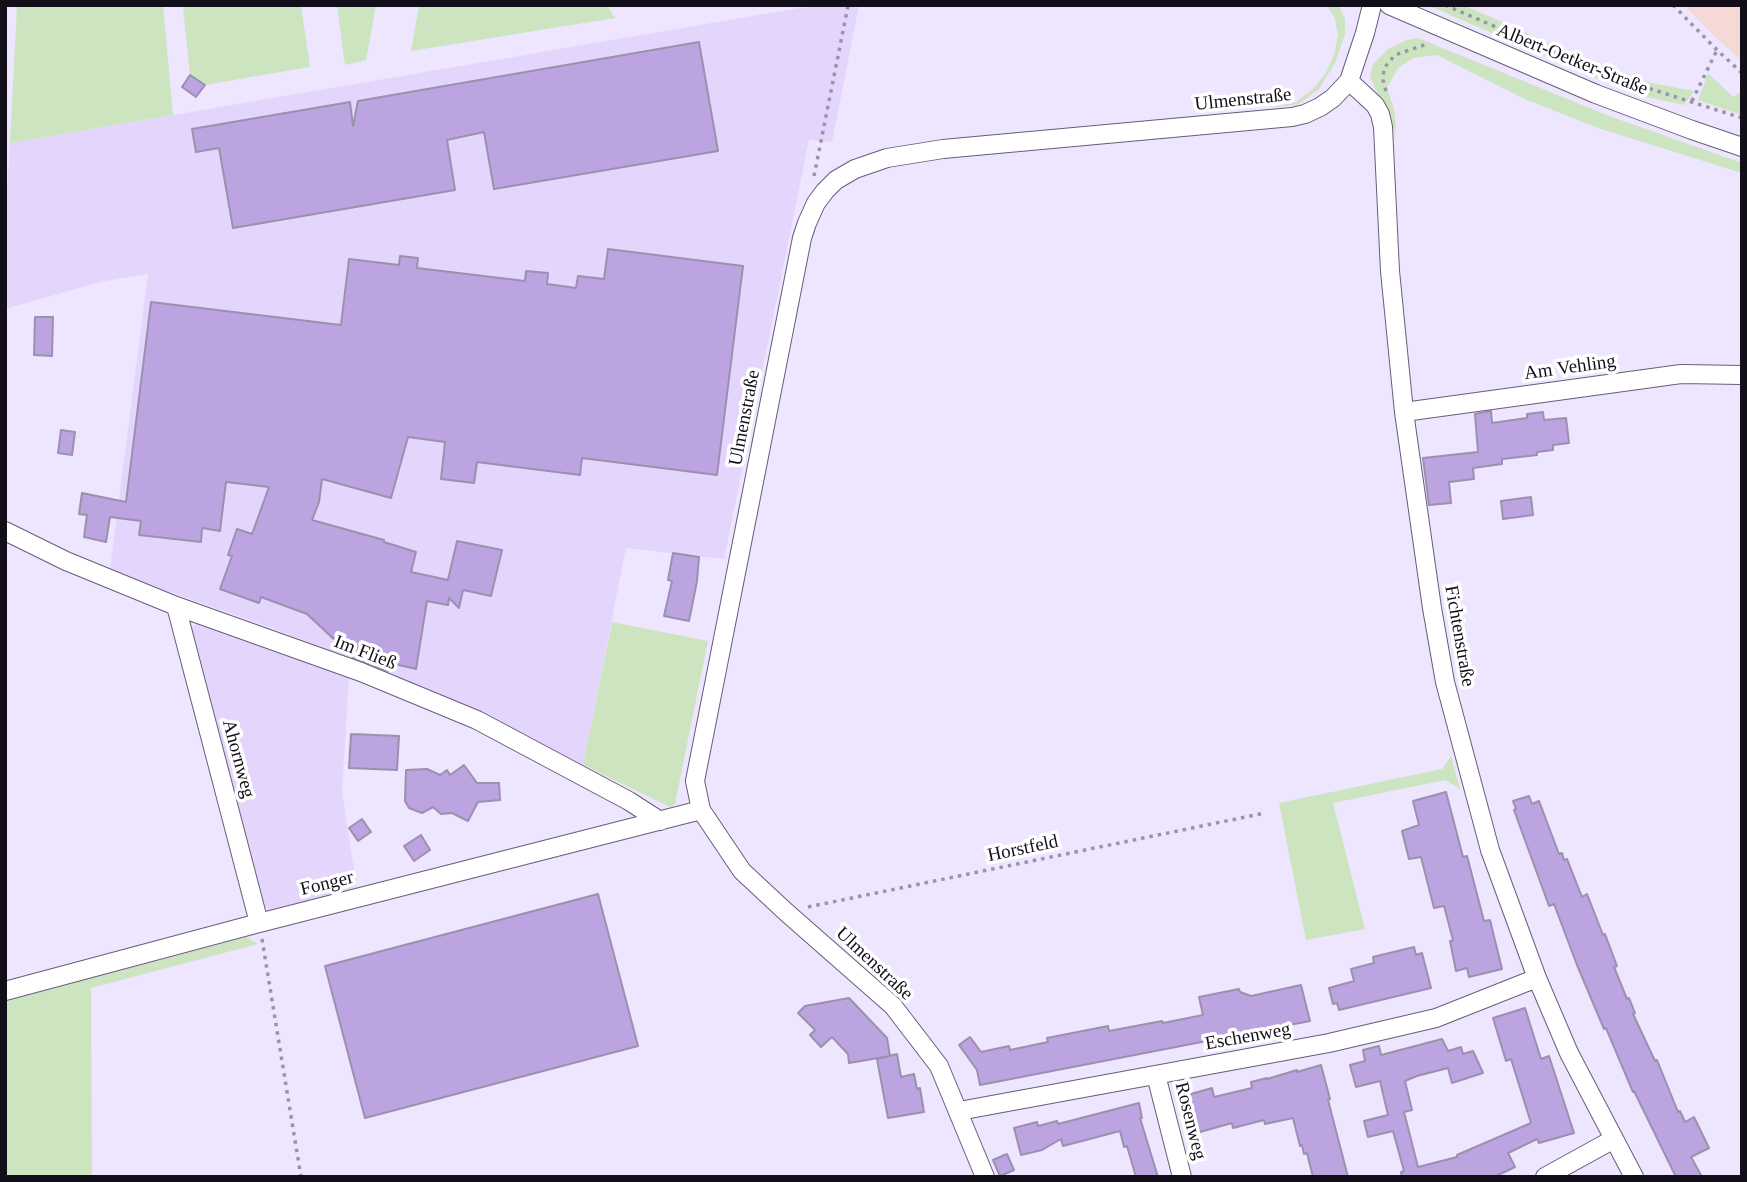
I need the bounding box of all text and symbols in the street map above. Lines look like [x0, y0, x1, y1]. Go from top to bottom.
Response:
street label: Albert-Oetker-Straße [1493, 19, 1651, 101]
street label: Ulmenstraße [1194, 84, 1292, 116]
street label: Am Vehling [1523, 350, 1617, 386]
street label: Ulmenstraße [725, 368, 765, 468]
street label: Fichtenstraße [1439, 584, 1479, 688]
street label: Im Fließ [331, 631, 399, 675]
street label: Ahornweg [217, 717, 259, 801]
street label: Horstfeld [986, 830, 1060, 868]
street label: Fonger [298, 866, 356, 902]
street label: Ulmenstraße [831, 923, 917, 1005]
street label: Eschenweg [1203, 1018, 1293, 1056]
street label: Rosenweg [1169, 1080, 1211, 1162]

